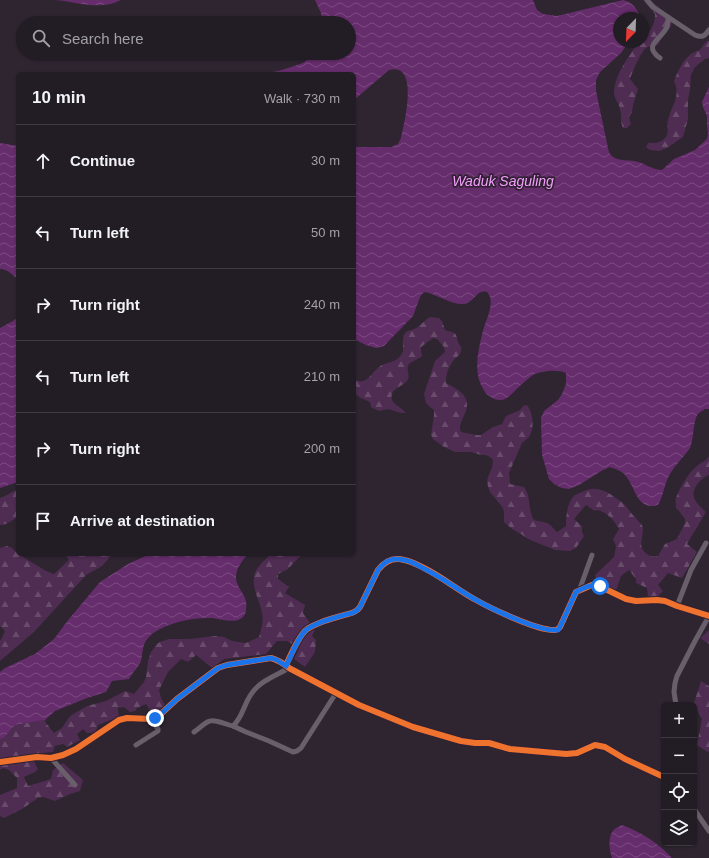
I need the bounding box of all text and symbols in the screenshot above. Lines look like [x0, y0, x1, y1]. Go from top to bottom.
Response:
north arrow [613, 12, 649, 48]
search box [16, 16, 356, 60]
icon: search [30, 27, 52, 49]
text: Search here [62, 30, 144, 47]
text: 10 min [32, 88, 86, 107]
text: Walk · 730 m [264, 91, 340, 106]
icon: ahead [32, 150, 54, 172]
text: Continue [70, 152, 135, 169]
text: 30 m [311, 153, 340, 168]
water label: Waduk Saguling [452, 173, 554, 189]
icon: left [32, 222, 54, 244]
text: Turn left [70, 224, 129, 241]
text: 50 m [311, 225, 340, 240]
icon: right [32, 294, 54, 316]
text: Turn right [70, 296, 140, 313]
text: 240 m [304, 297, 340, 312]
icon: left [32, 366, 54, 388]
text: Turn left [70, 368, 129, 385]
text: 210 m [304, 369, 340, 384]
icon: right [32, 438, 54, 460]
text: Turn right [70, 440, 140, 457]
text: 200 m [304, 441, 340, 456]
icon: arrive [32, 510, 54, 532]
text: Arrive at destination [70, 512, 215, 529]
route start [591, 577, 609, 595]
map controls [661, 702, 697, 846]
button: + [661, 702, 697, 738]
route end [146, 709, 164, 727]
button: − [661, 738, 697, 774]
button: locate [661, 774, 697, 810]
button: layers [661, 810, 697, 846]

